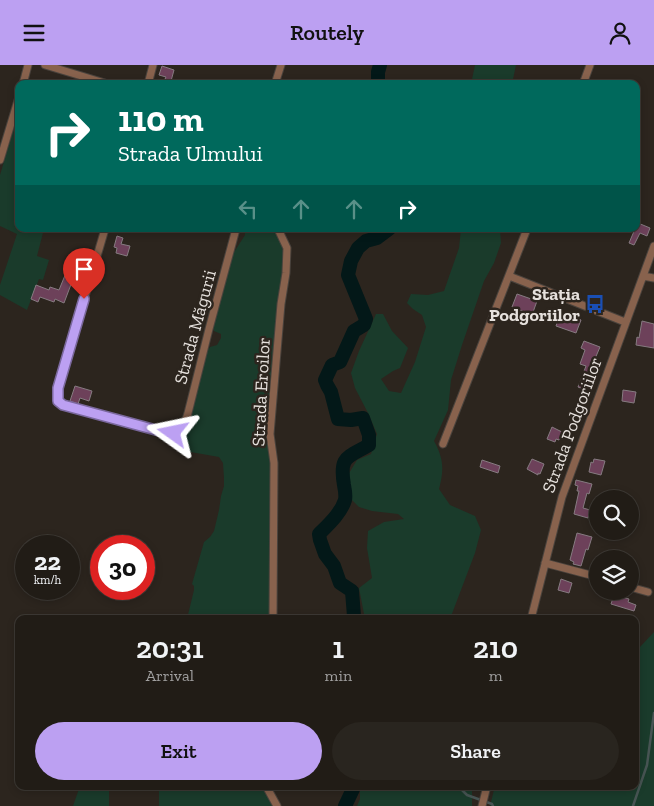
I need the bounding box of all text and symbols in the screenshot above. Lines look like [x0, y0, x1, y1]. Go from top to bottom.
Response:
icon: menu [20, 19, 48, 47]
text: Routely [290, 19, 364, 46]
icon: person [606, 19, 634, 47]
text: 110 m [118, 98, 204, 140]
icon: right [35, 100, 100, 165]
text: Strada Ulmului [118, 140, 263, 167]
icon: left [234, 195, 262, 223]
icon: ahead [287, 195, 315, 223]
icon: ahead [340, 195, 368, 223]
icon: right [393, 195, 421, 223]
pin [63, 248, 105, 299]
icon: arrive [70, 255, 98, 283]
street label: Strada Măgurii [169, 268, 221, 386]
place label: Stația Podgoriilor [489, 283, 580, 326]
bus stop icon: Stația Podgoriilor [584, 293, 606, 315]
street label: Strada Eroilor [247, 337, 275, 447]
street label: Strada Podgoriilor [537, 354, 607, 496]
position arrow [146, 406, 198, 458]
map controls [589, 490, 639, 600]
button: search [589, 490, 639, 540]
speed limit sign: 30 [90, 535, 155, 600]
text: 22 [34, 546, 61, 576]
button: layers [589, 550, 639, 600]
text: km/h [34, 573, 61, 587]
text: 20:31 [136, 630, 204, 666]
text: 1 [332, 630, 344, 666]
text: 210 [473, 630, 518, 666]
text: Arrival [146, 666, 194, 685]
text: min [325, 666, 352, 685]
text: m [489, 666, 502, 685]
button: Exit [35, 722, 322, 780]
button: Share [332, 722, 619, 780]

